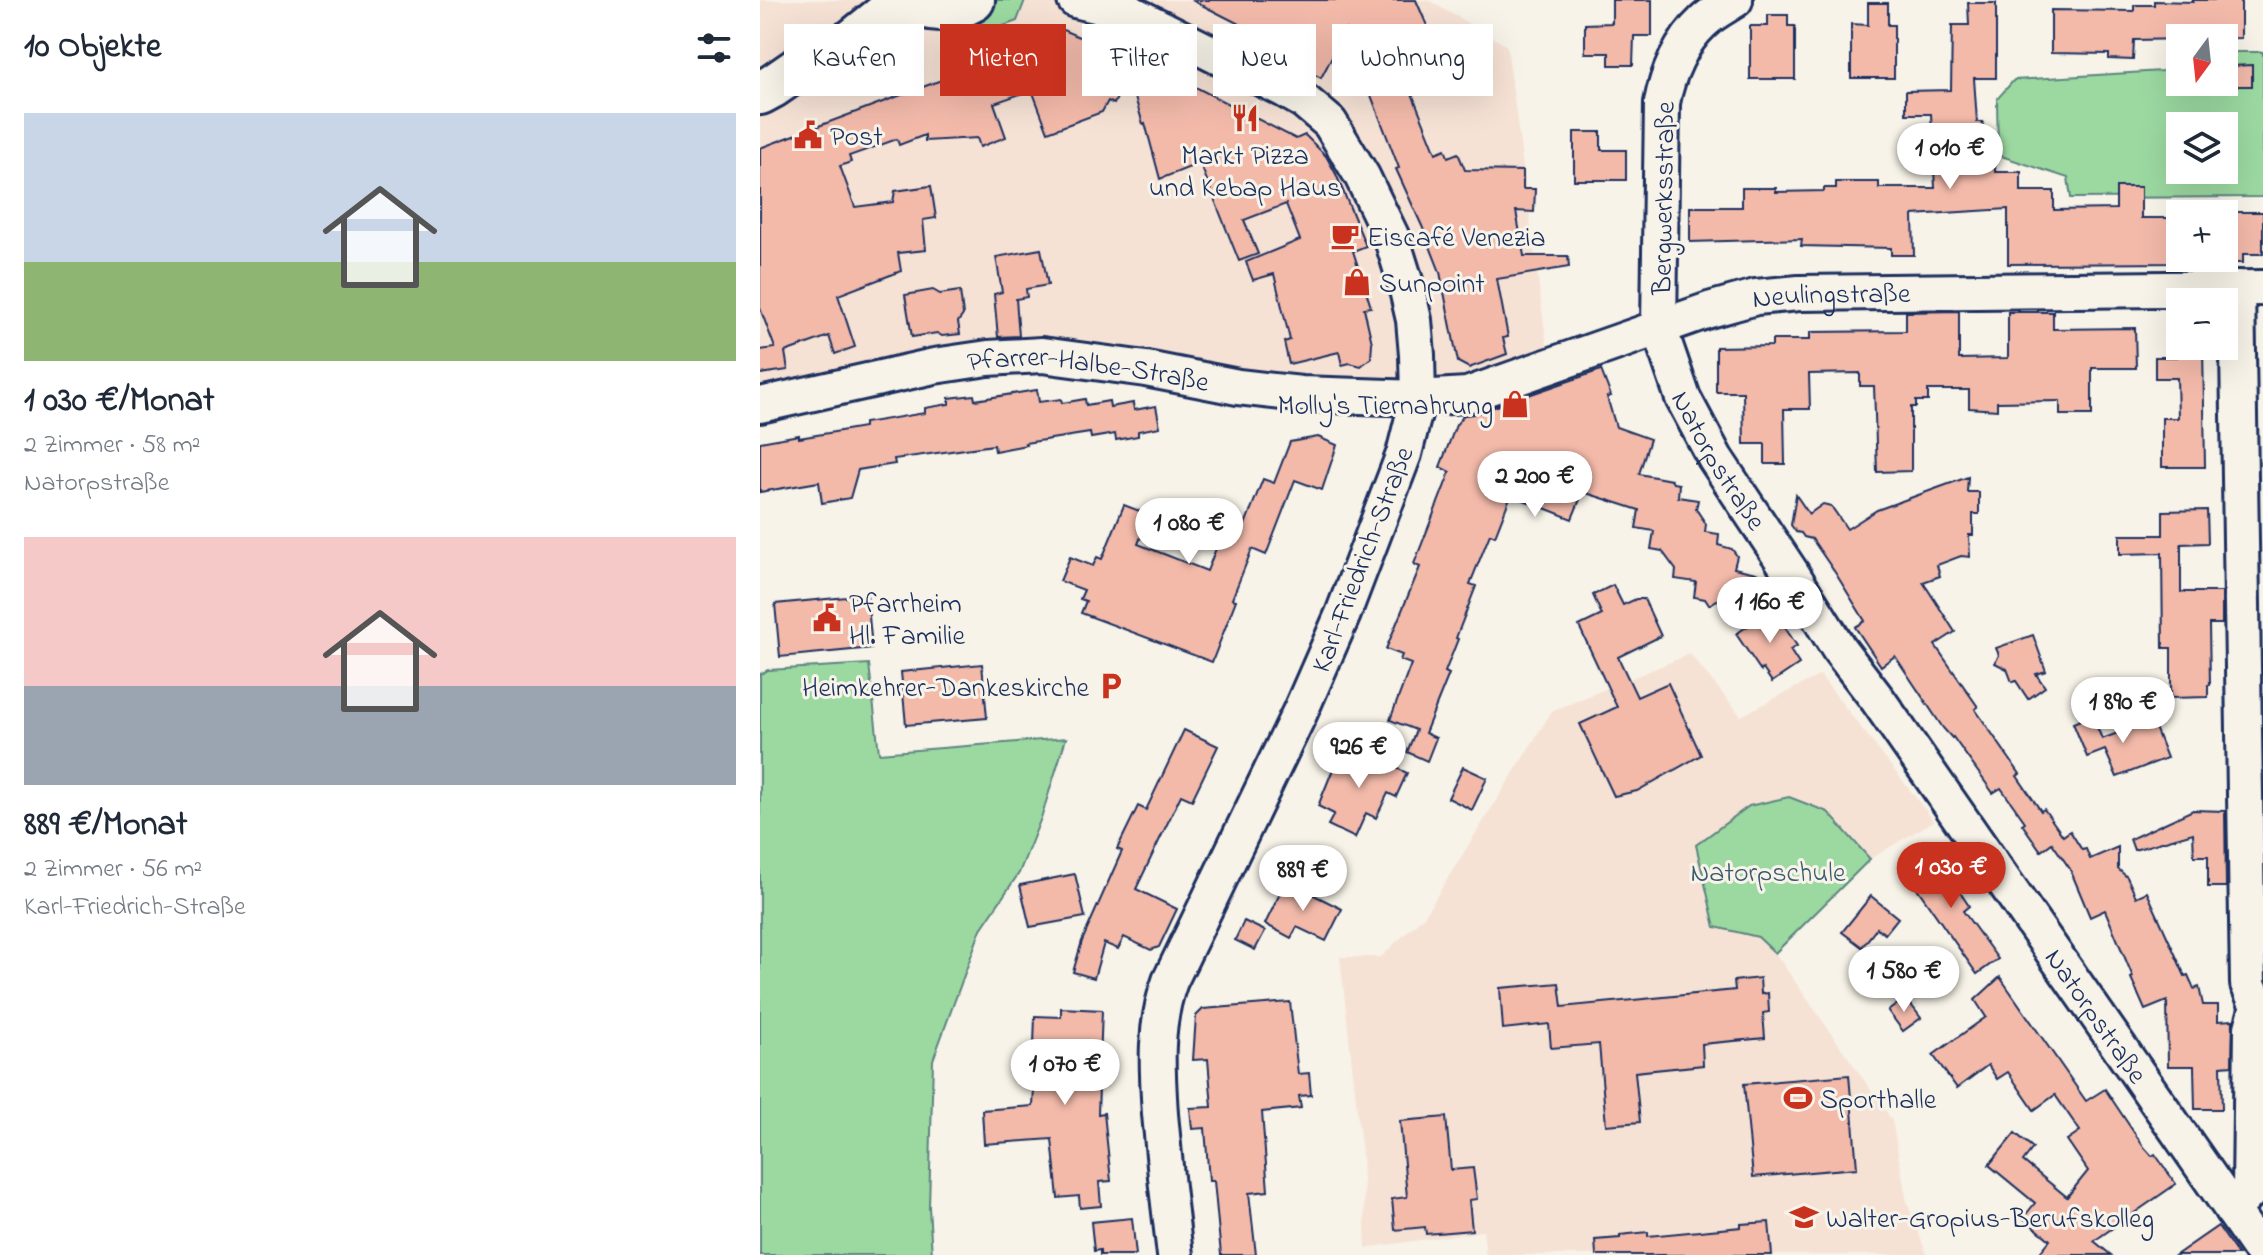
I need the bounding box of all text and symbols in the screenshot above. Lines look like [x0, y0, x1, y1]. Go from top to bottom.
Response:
text: 10 Objekte [24, 23, 161, 73]
chip: Kaufen [784, 24, 924, 96]
chip: Mieten [940, 24, 1066, 96]
chip: Filter [1082, 24, 1197, 96]
chip: Neu [1213, 24, 1316, 96]
chip: Wohnung [1332, 24, 1493, 96]
north arrow [2166, 24, 2238, 96]
map controls [2166, 24, 2238, 360]
icon: filters [692, 26, 736, 70]
street label: Bergwerksstraße [1643, 101, 1688, 296]
restaurant icon: Markt Pizza und Kebap Haus [1230, 103, 1260, 133]
button: layers [2166, 112, 2238, 184]
place label: Post [830, 118, 883, 159]
public building icon: Post [793, 120, 823, 150]
pin: 1 010 € [1876, 123, 2024, 191]
text: 1 010 € [1915, 130, 1985, 168]
place label: Markt Pizza und Kebap Haus [1149, 137, 1341, 210]
icon: home [308, 165, 452, 309]
button: + [2166, 200, 2238, 272]
place label: Eiscafé Venezia [1367, 219, 1546, 260]
cafe icon: Eiscafé Venezia [1330, 221, 1360, 251]
place label: Sunpoint [1379, 265, 1485, 306]
shop icon: Sunpoint [1342, 267, 1372, 297]
street label: Neulingstraße [1751, 275, 1911, 321]
button: − [2166, 288, 2238, 360]
street label: Pfarrer-Halbe-Straße [965, 338, 1213, 405]
text: 1 030 €/Monat [24, 377, 214, 427]
street label: Natorpstraße [1659, 384, 1775, 540]
place label: Molly's Tiernahrung [1278, 387, 1493, 428]
shop icon: Molly's Tiernahrung [1500, 389, 1530, 419]
text: 2 Zimmer · 58 m² [24, 427, 201, 465]
street label: Karl-Friedrich-Straße [1302, 441, 1426, 679]
pin: 2 200 € [1461, 451, 1609, 519]
text: 2 200 € [1495, 458, 1575, 496]
text: Natorpstraße [24, 465, 169, 503]
pin: 1 080 € [1115, 498, 1263, 566]
text: 1 080 € [1153, 505, 1225, 543]
pin: 1 160 € [1696, 577, 1844, 645]
text: 1 160 € [1735, 584, 1805, 622]
place label: Pfarrheim Hl. Familie [849, 585, 965, 658]
icon: home [308, 589, 452, 733]
public building icon: Pfarrheim Hl. Familie [812, 603, 842, 633]
place label: Heimkehrer-Dankeskirche [802, 669, 1089, 710]
parking icon: Heimkehrer-Dankeskirche [1096, 671, 1126, 701]
pin: 1 890 € [2049, 677, 2197, 745]
text: 1 890 € [2089, 684, 2157, 722]
pin: 926 € [1303, 722, 1415, 790]
text: 926 € [1331, 729, 1387, 767]
text: 889 €/Monat [24, 801, 187, 851]
pin: 1 030 € [1877, 842, 2025, 910]
pin: 889 € [1247, 845, 1359, 913]
text: 1 030 € [1915, 849, 1987, 887]
text: 2 Zimmer · 56 m² [24, 851, 202, 889]
text: 889 € [1277, 852, 1329, 890]
park label: Natorpschule [1690, 854, 1846, 895]
text: Karl-Friedrich-Straße [24, 889, 246, 927]
street label: Natorpstraße [2033, 941, 2156, 1094]
pin: 1 580 € [1830, 946, 1978, 1014]
text: 1 580 € [1866, 953, 1942, 991]
pin: 1 070 € [991, 1039, 1139, 1107]
text: 1 070 € [1029, 1046, 1101, 1084]
place label: Sporthalle [1820, 1081, 1937, 1122]
sports icon: Sporthalle [1783, 1083, 1813, 1113]
place label: Walter-Gropius-Berufskolleg [1826, 1200, 2154, 1241]
school or university icon: Walter-Gropius-Berufskolleg [1789, 1202, 1819, 1232]

